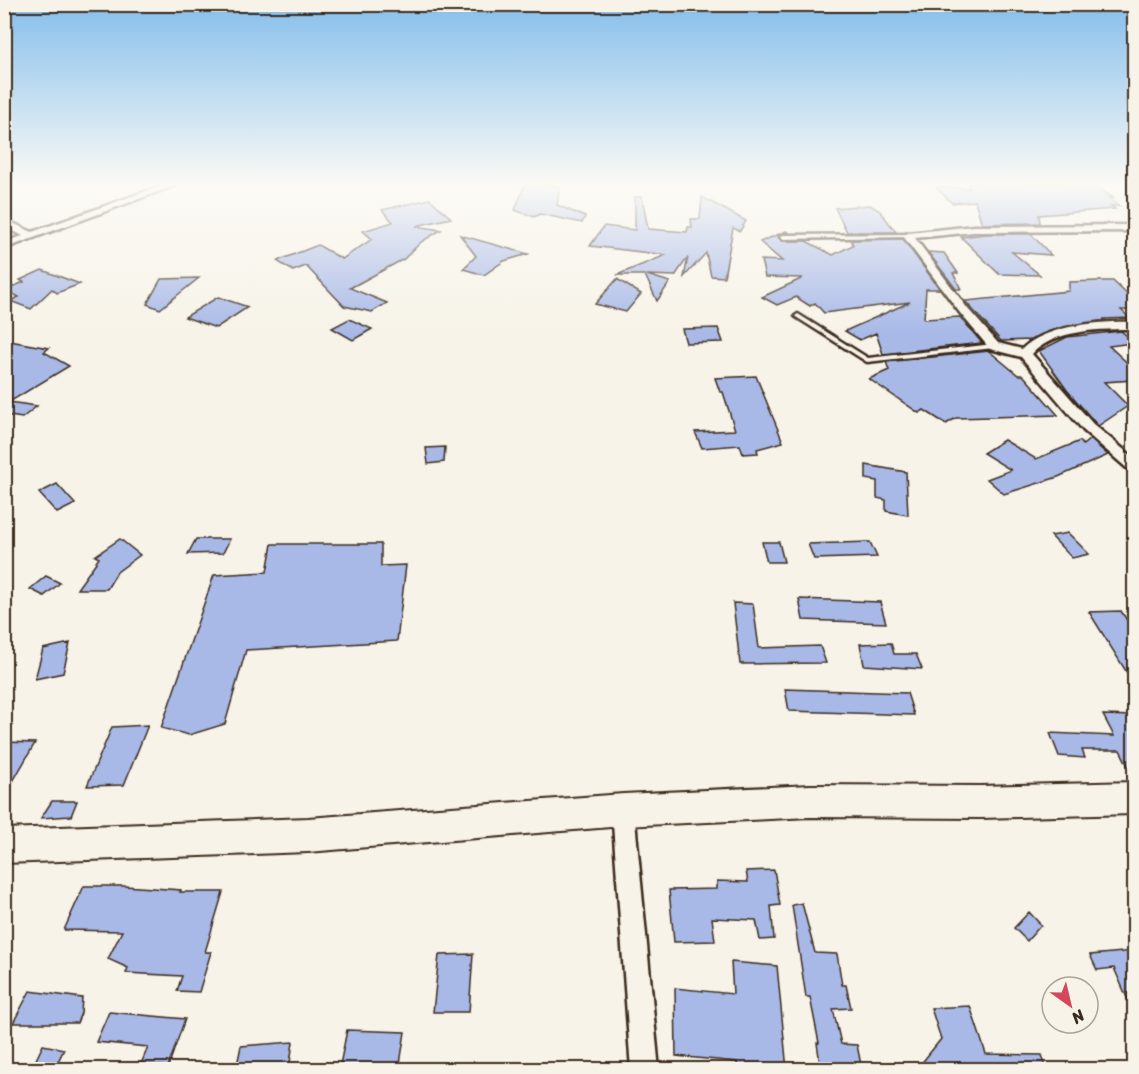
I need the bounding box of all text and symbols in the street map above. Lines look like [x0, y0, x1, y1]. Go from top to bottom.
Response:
north arrow [1040, 975, 1100, 1035]
text: N [1065, 1001, 1092, 1033]

